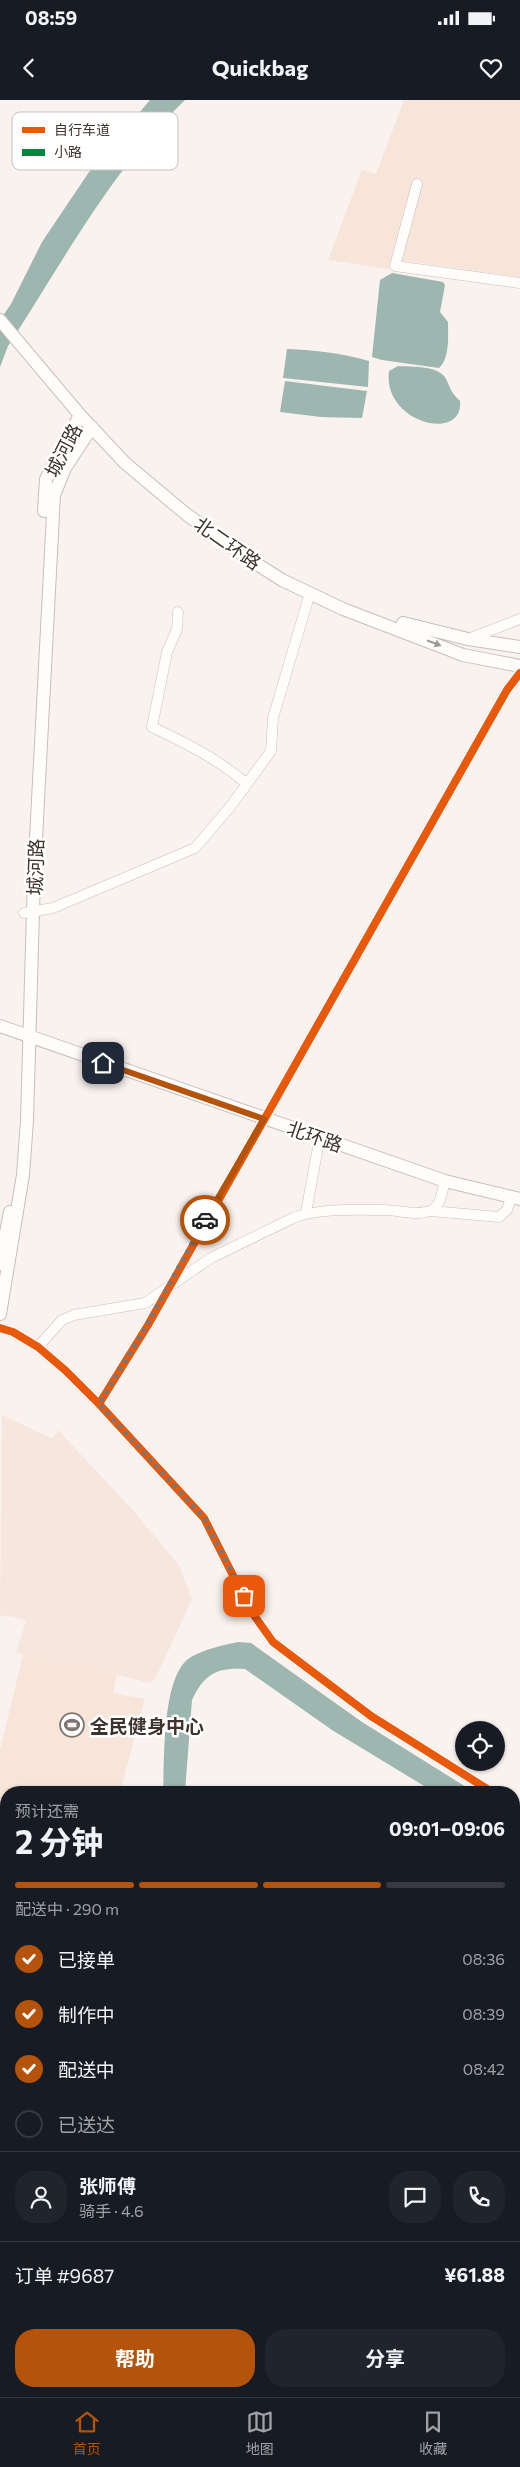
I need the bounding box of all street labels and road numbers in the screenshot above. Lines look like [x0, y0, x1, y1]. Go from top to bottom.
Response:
street label: 城河路 [40, 419, 86, 481]
street label: 北二环路 [190, 512, 266, 574]
street label: 城河路 [23, 838, 47, 896]
street label: 北环路 [284, 1116, 346, 1156]

